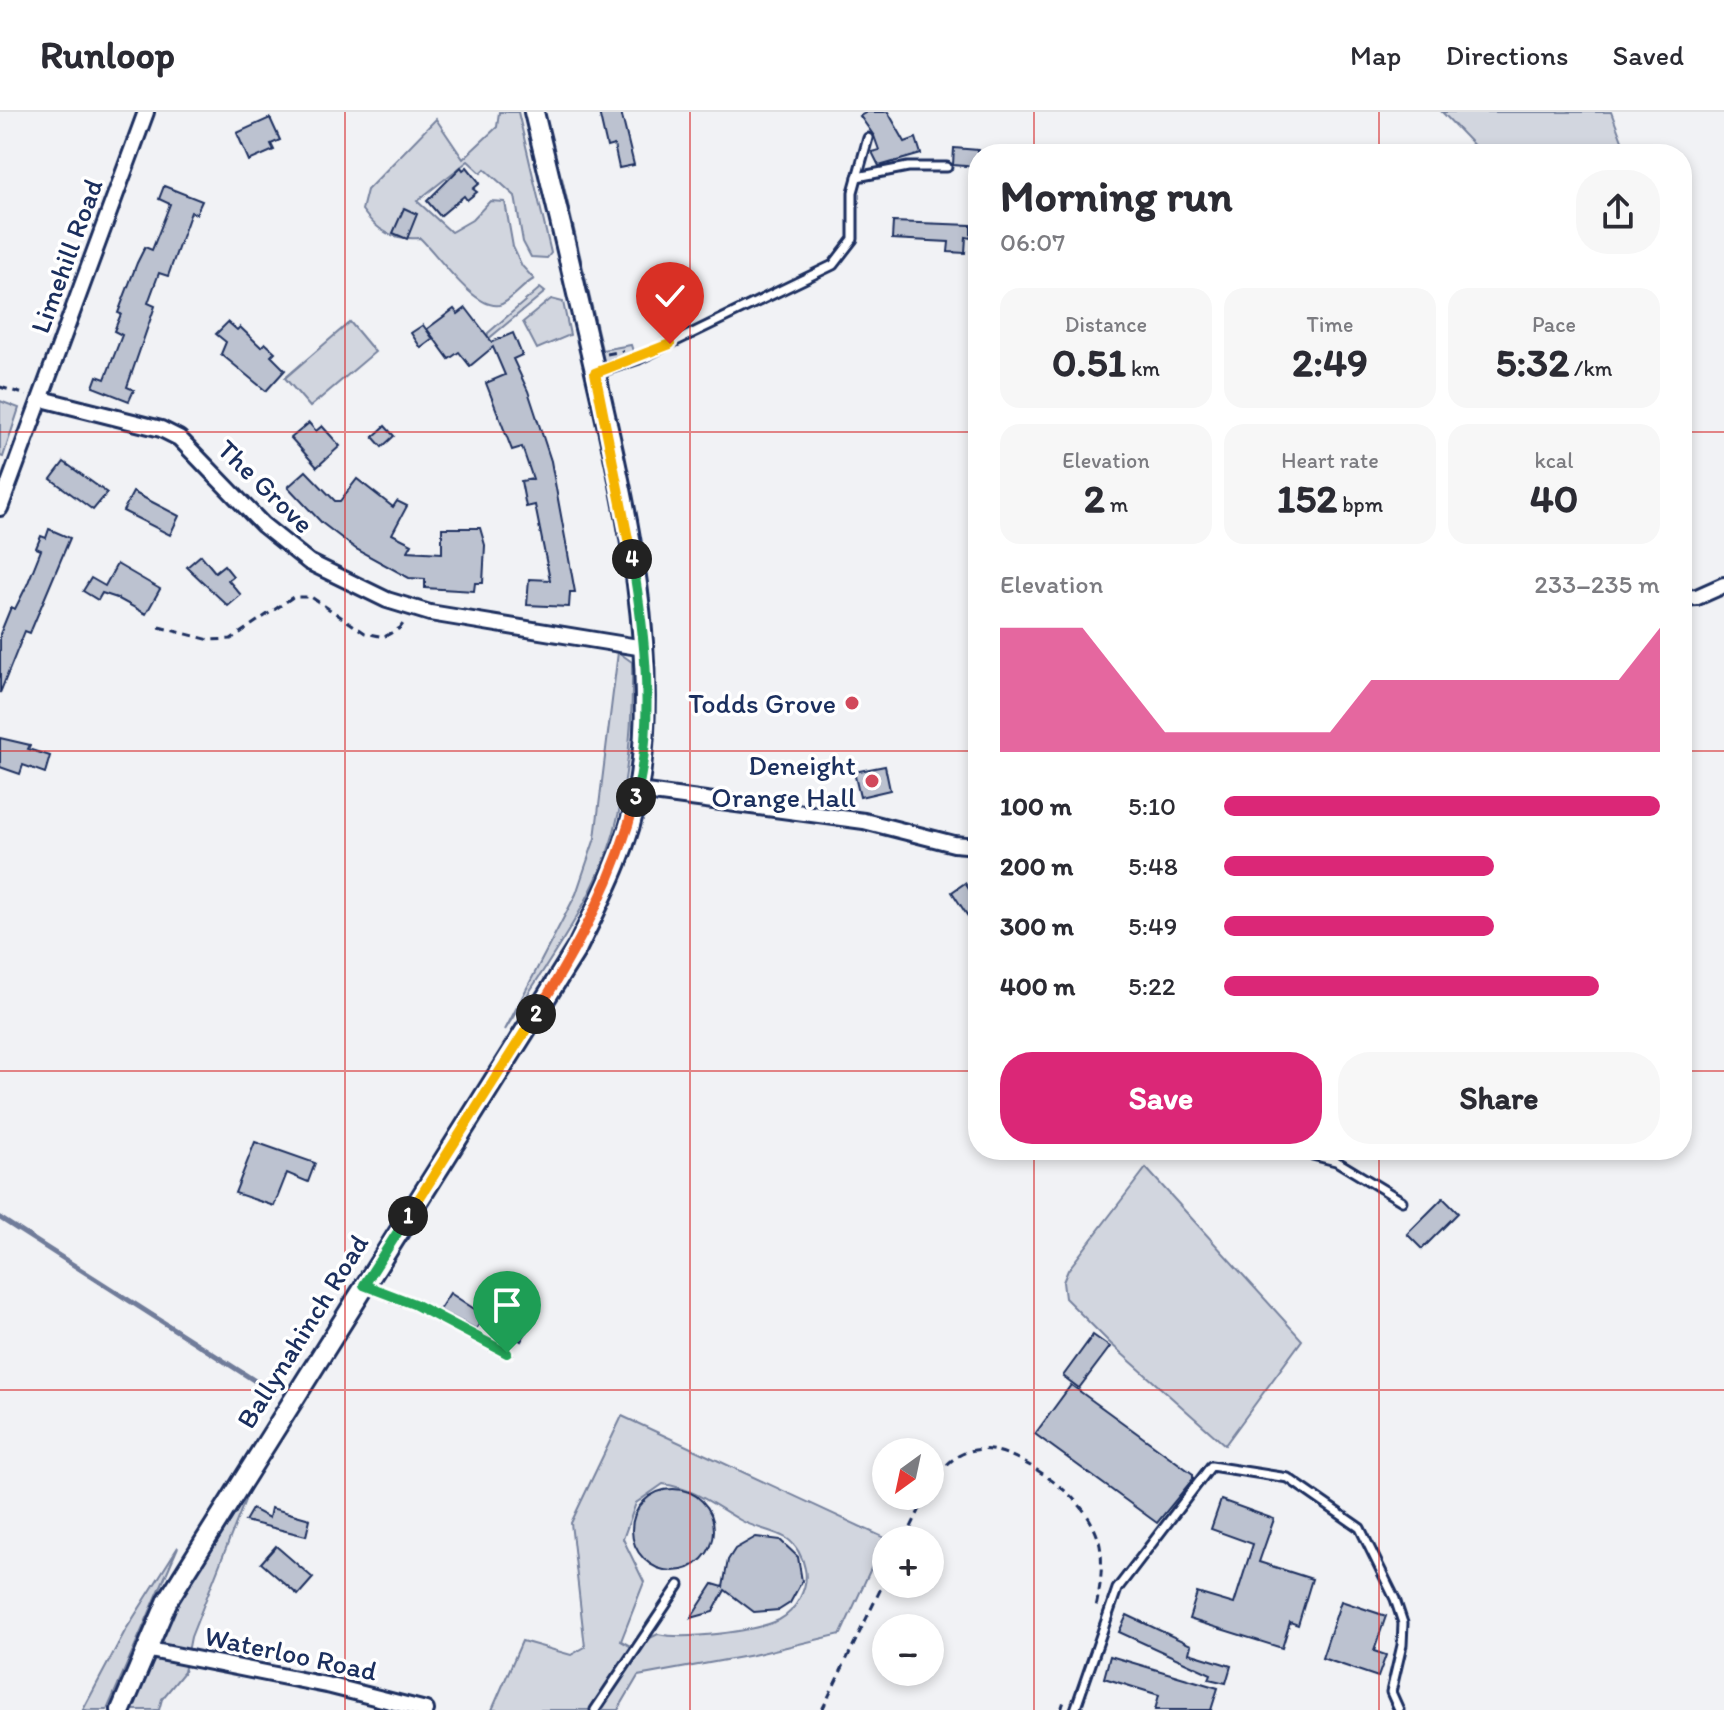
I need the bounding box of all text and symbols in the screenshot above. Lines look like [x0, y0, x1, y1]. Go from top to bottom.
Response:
text: Runloop [40, 32, 175, 78]
text: Map [1350, 38, 1401, 72]
text: Directions [1445, 38, 1569, 72]
text: Saved [1613, 38, 1684, 72]
text: Morning run [1000, 169, 1233, 222]
button: share [1576, 170, 1660, 254]
street label: Limehill Road [22, 174, 110, 338]
text: 06:07 [1000, 226, 1065, 258]
pin [636, 262, 704, 344]
icon: check [648, 274, 692, 318]
text: Distance [1065, 311, 1147, 338]
text: Time [1307, 311, 1353, 338]
text: Pace [1532, 311, 1576, 338]
text: 0.51 [1052, 338, 1126, 386]
text: 2:49 [1292, 338, 1368, 386]
text: 5:32 [1496, 338, 1569, 386]
text: km [1126, 355, 1160, 382]
text: /km [1569, 355, 1612, 382]
street label: The Grove [211, 432, 321, 540]
text: Elevation [1062, 447, 1150, 474]
text: Heart rate [1281, 447, 1379, 474]
text: kcal [1534, 447, 1574, 474]
text: 2 [1084, 474, 1105, 522]
text: 152 [1277, 474, 1337, 522]
text: 40 [1530, 474, 1578, 522]
text: m [1105, 491, 1128, 518]
text: bpm [1337, 491, 1383, 518]
pin: 4 [612, 539, 652, 579]
text: 4 [625, 545, 639, 572]
text: Elevation [1000, 568, 1103, 600]
text: 233–235 m [1534, 568, 1660, 600]
place label: Todds Grove [688, 686, 836, 720]
marker: Todds Grove [843, 694, 861, 712]
place label: Deneight Orange Hall [711, 748, 856, 814]
marker: Deneight Orange Hall [863, 772, 881, 790]
pin: 3 [616, 777, 656, 817]
text: 3 [630, 783, 642, 810]
text: 100 m [1000, 790, 1072, 822]
text: 5:10 [1128, 790, 1176, 822]
text: 200 m [1000, 850, 1073, 882]
text: 5:48 [1128, 850, 1178, 882]
text: 300 m [1000, 910, 1074, 942]
text: 5:49 [1128, 910, 1177, 942]
text: 400 m [1000, 970, 1075, 1002]
text: 5:22 [1128, 970, 1175, 1002]
pin: 2 [516, 994, 556, 1034]
text: 2 [530, 1000, 542, 1027]
button: Save [1000, 1052, 1322, 1144]
button: Share [1338, 1052, 1660, 1144]
pin: 1 [388, 1196, 428, 1236]
text: 1 [403, 1202, 413, 1229]
street label: Ballynahinch Road [229, 1228, 375, 1434]
pin [473, 1271, 541, 1353]
icon: arrive [485, 1283, 529, 1327]
north arrow [872, 1438, 944, 1510]
map controls [872, 1438, 944, 1686]
button: + [872, 1526, 944, 1598]
button: − [872, 1614, 944, 1686]
street label: Waterloo Road [202, 1618, 381, 1688]

